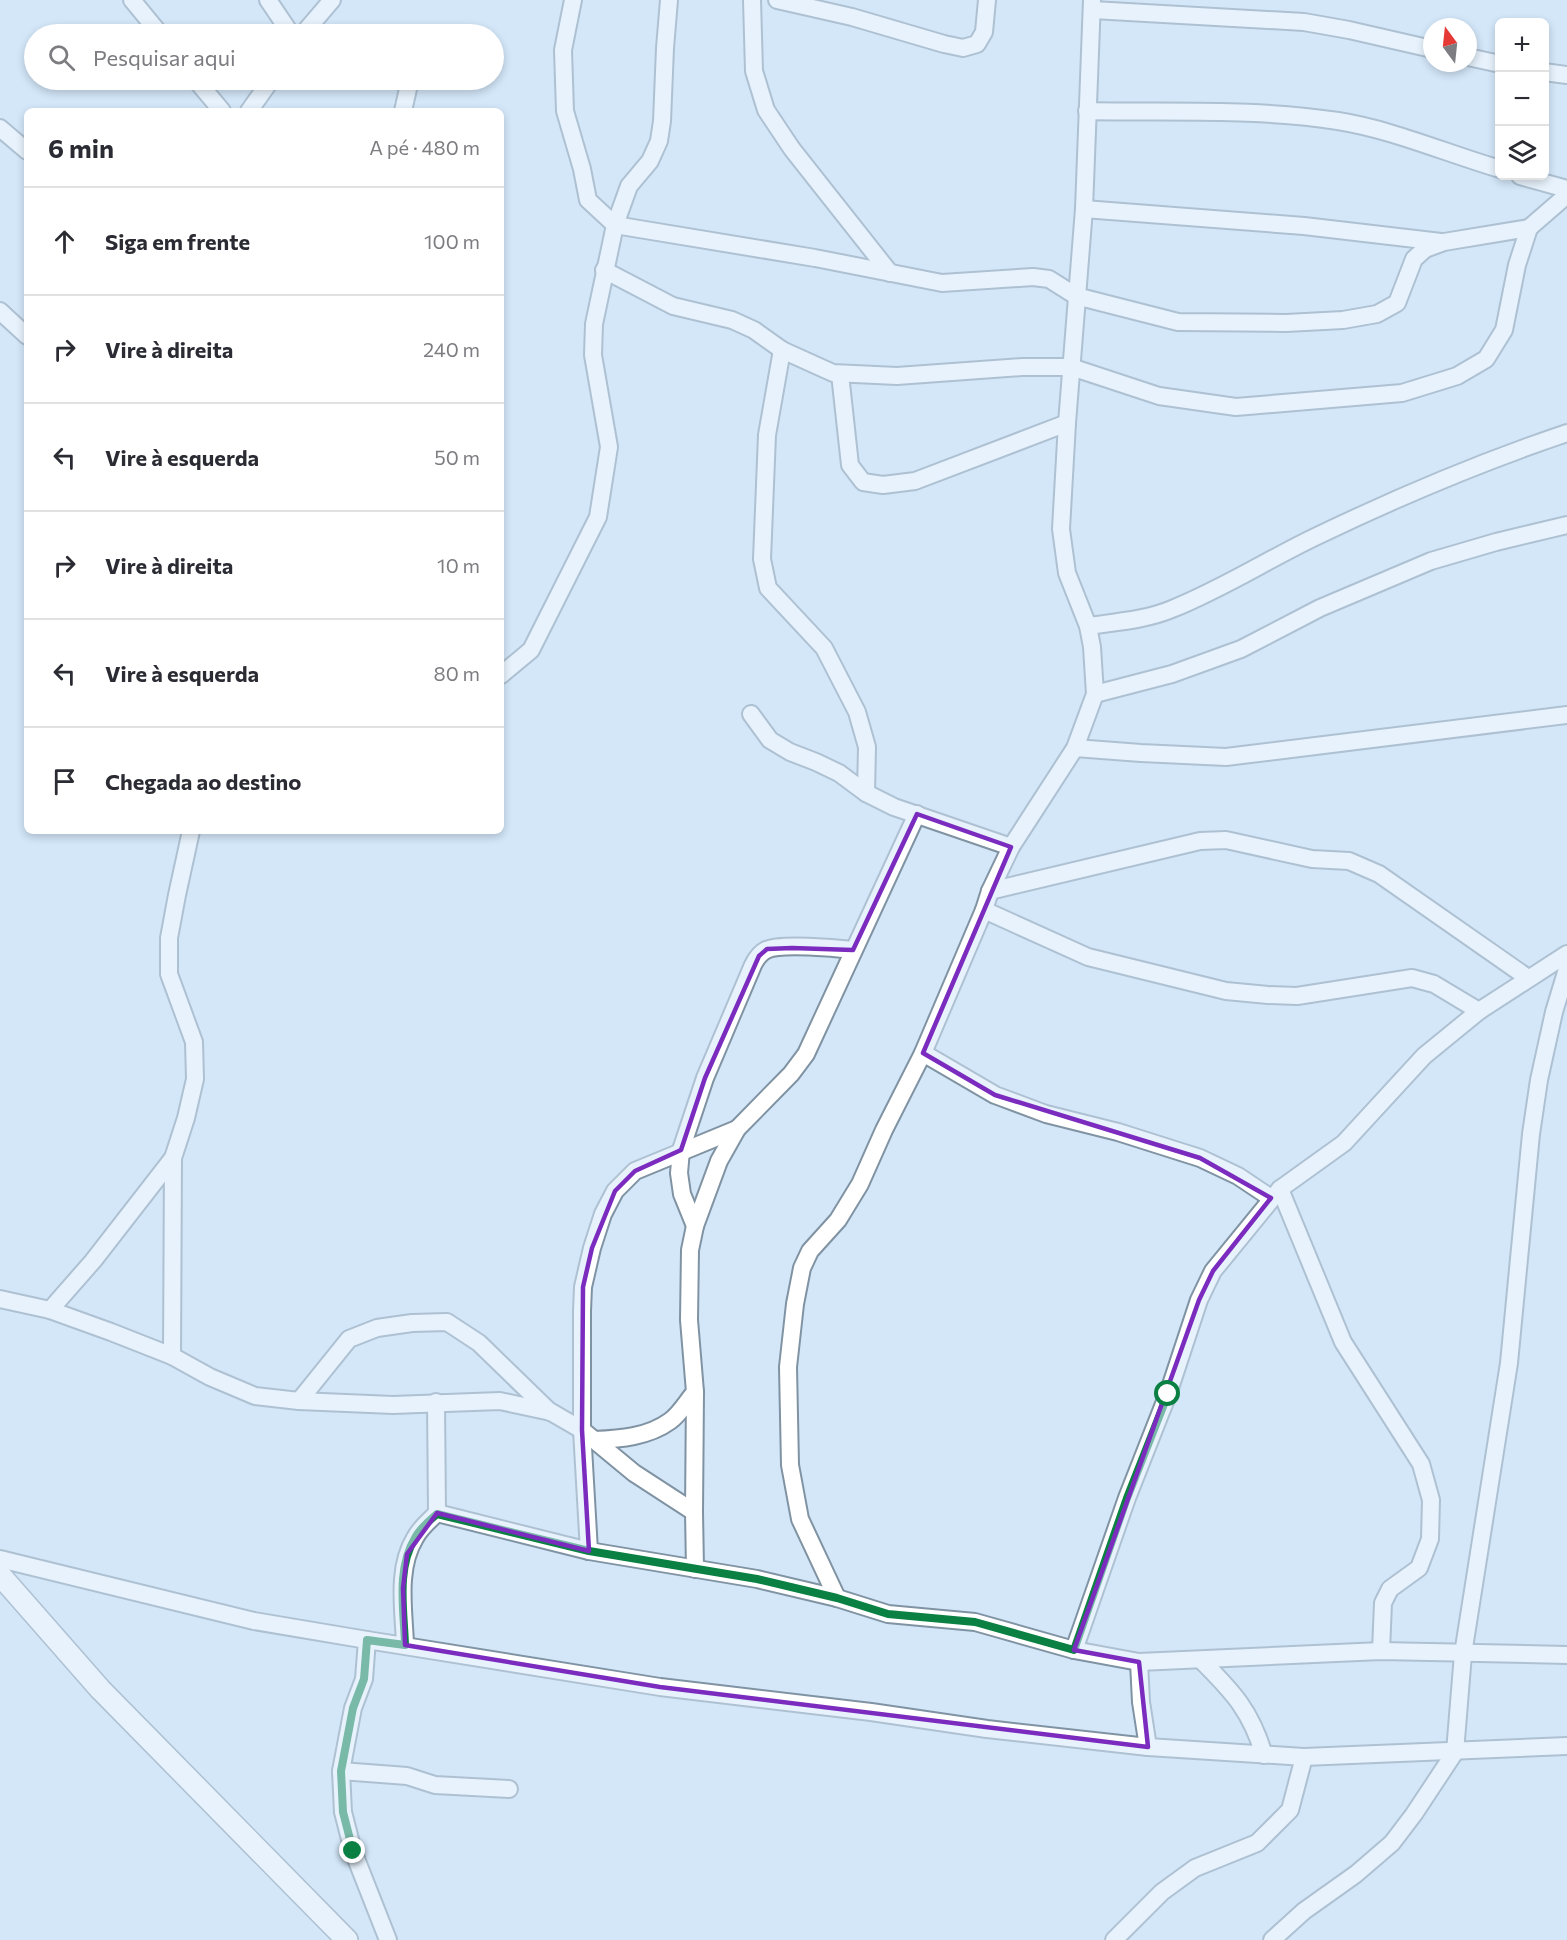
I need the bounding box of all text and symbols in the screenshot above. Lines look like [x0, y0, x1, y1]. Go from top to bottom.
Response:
north arrow [1423, 18, 1477, 72]
map controls [1495, 18, 1549, 180]
button: + [1495, 18, 1549, 72]
search box [24, 24, 504, 90]
icon: search [45, 41, 78, 74]
text: Pesquisar aqui [93, 44, 236, 71]
button: − [1495, 72, 1549, 126]
button: layers [1495, 126, 1549, 180]
text: 6 min [48, 132, 114, 163]
text: A pé · 480 m [369, 135, 480, 159]
icon: ahead [48, 225, 81, 258]
text: Siga em frente [105, 228, 250, 255]
text: 100 m [424, 229, 480, 253]
icon: right [48, 333, 81, 366]
text: Vire à direita [105, 336, 233, 363]
text: 240 m [423, 337, 480, 361]
icon: left [48, 441, 81, 474]
text: Vire à esquerda [105, 444, 259, 471]
text: 50 m [434, 445, 480, 469]
icon: right [48, 549, 81, 582]
text: Vire à direita [105, 552, 233, 579]
text: 10 m [437, 553, 480, 577]
icon: left [48, 657, 81, 690]
text: Vire à esquerda [105, 660, 259, 687]
text: 80 m [434, 661, 480, 685]
icon: arrive [48, 765, 81, 798]
text: Chegada ao destino [105, 768, 301, 795]
route start [1154, 1380, 1180, 1406]
route end [339, 1837, 365, 1863]

